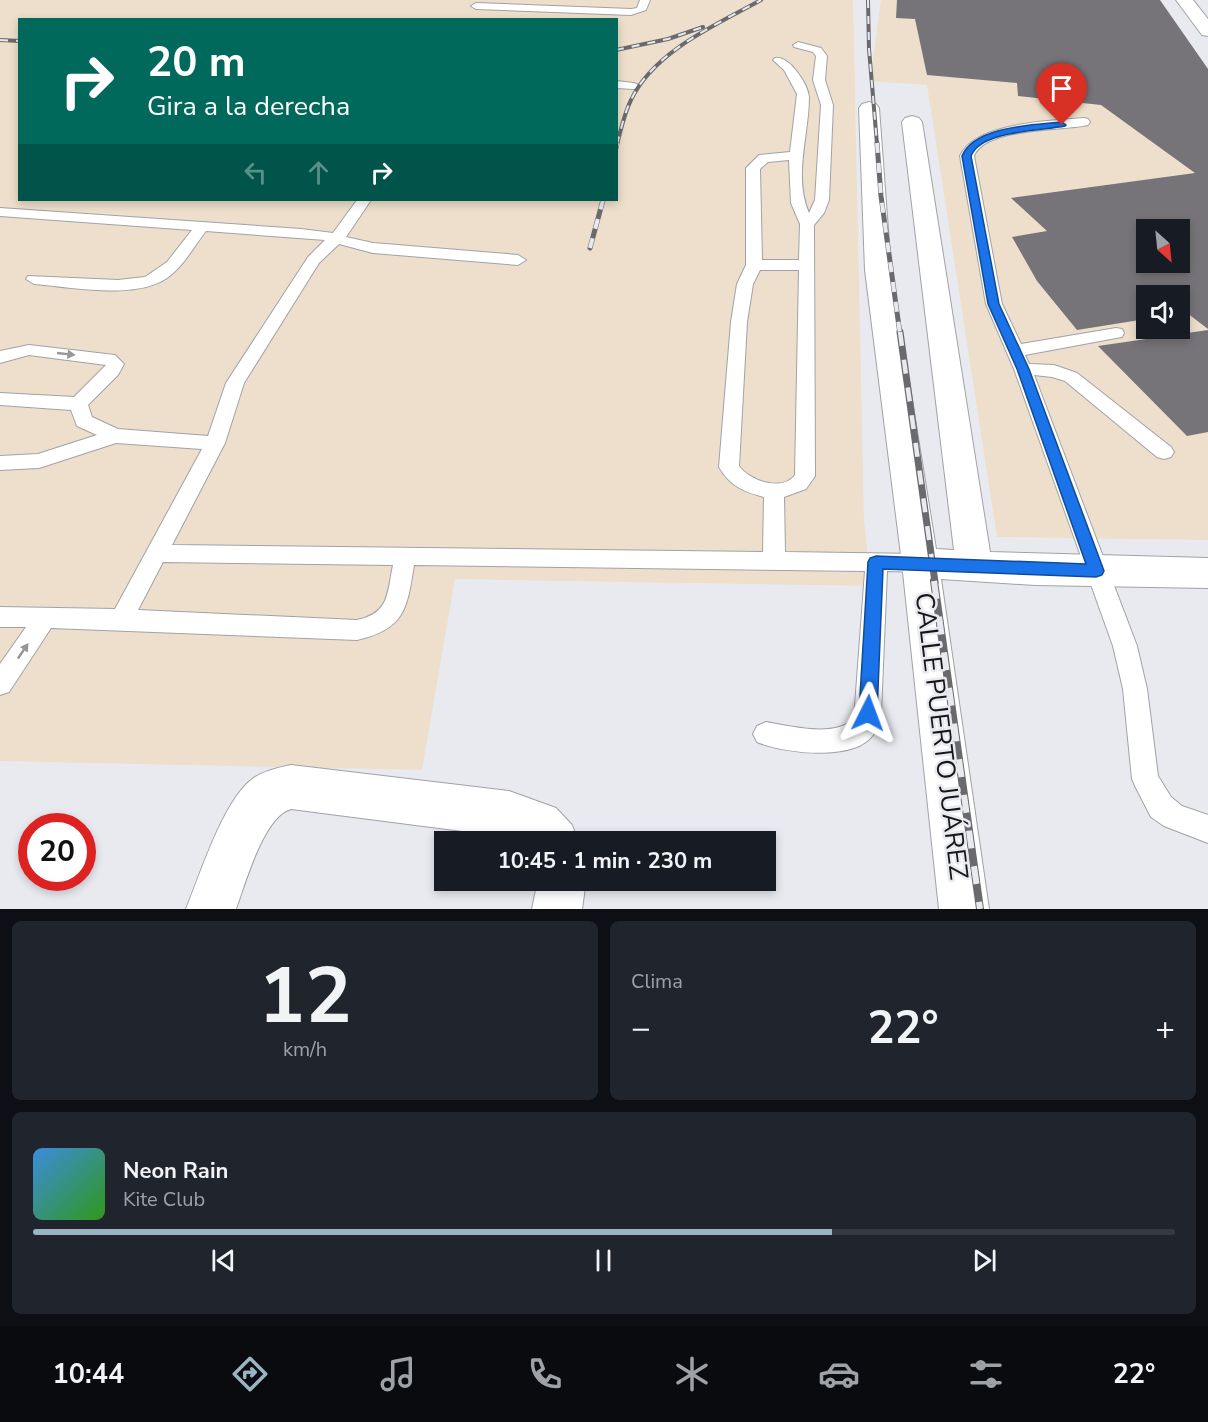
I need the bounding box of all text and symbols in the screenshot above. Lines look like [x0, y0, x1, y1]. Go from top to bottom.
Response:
text: 20 m [147, 34, 246, 91]
icon: right [48, 42, 126, 120]
pin [1036, 63, 1087, 125]
icon: arrive [1045, 72, 1078, 105]
text: Gira a la derecha [147, 88, 350, 125]
icon: left [239, 156, 272, 189]
icon: ahead [302, 156, 335, 189]
icon: right [365, 156, 398, 189]
north arrow [1136, 219, 1190, 273]
map controls [1136, 219, 1190, 339]
button: sound [1136, 285, 1190, 339]
one-way arrow [57, 349, 76, 359]
street label: CALLE PUERTO JUÁREZ [907, 591, 976, 881]
one-way arrow [17, 643, 28, 659]
position arrow [836, 681, 900, 745]
speed limit sign: 20 [18, 813, 96, 891]
text: 10:45 · 1 min · 230 m [498, 846, 712, 876]
text: 12 [258, 943, 352, 1050]
text: Clima [631, 968, 683, 995]
text: 22° [867, 998, 939, 1059]
text: − [631, 1006, 651, 1051]
text: + [1155, 1006, 1175, 1051]
text: km/h [283, 1036, 327, 1063]
text: Neon Rain [123, 1156, 228, 1186]
text: Kite Club [123, 1186, 205, 1213]
icon: previous [207, 1244, 240, 1277]
icon: pause [587, 1244, 620, 1277]
icon: next [968, 1244, 1001, 1277]
icon: directions [229, 1353, 271, 1395]
icon: music [377, 1353, 419, 1395]
icon: phone [524, 1353, 566, 1395]
icon: climate [671, 1353, 713, 1395]
icon: car [818, 1353, 860, 1395]
icon: filters [965, 1353, 1007, 1395]
text: 10:44 [53, 1356, 124, 1393]
text: 22° [1113, 1356, 1155, 1393]

